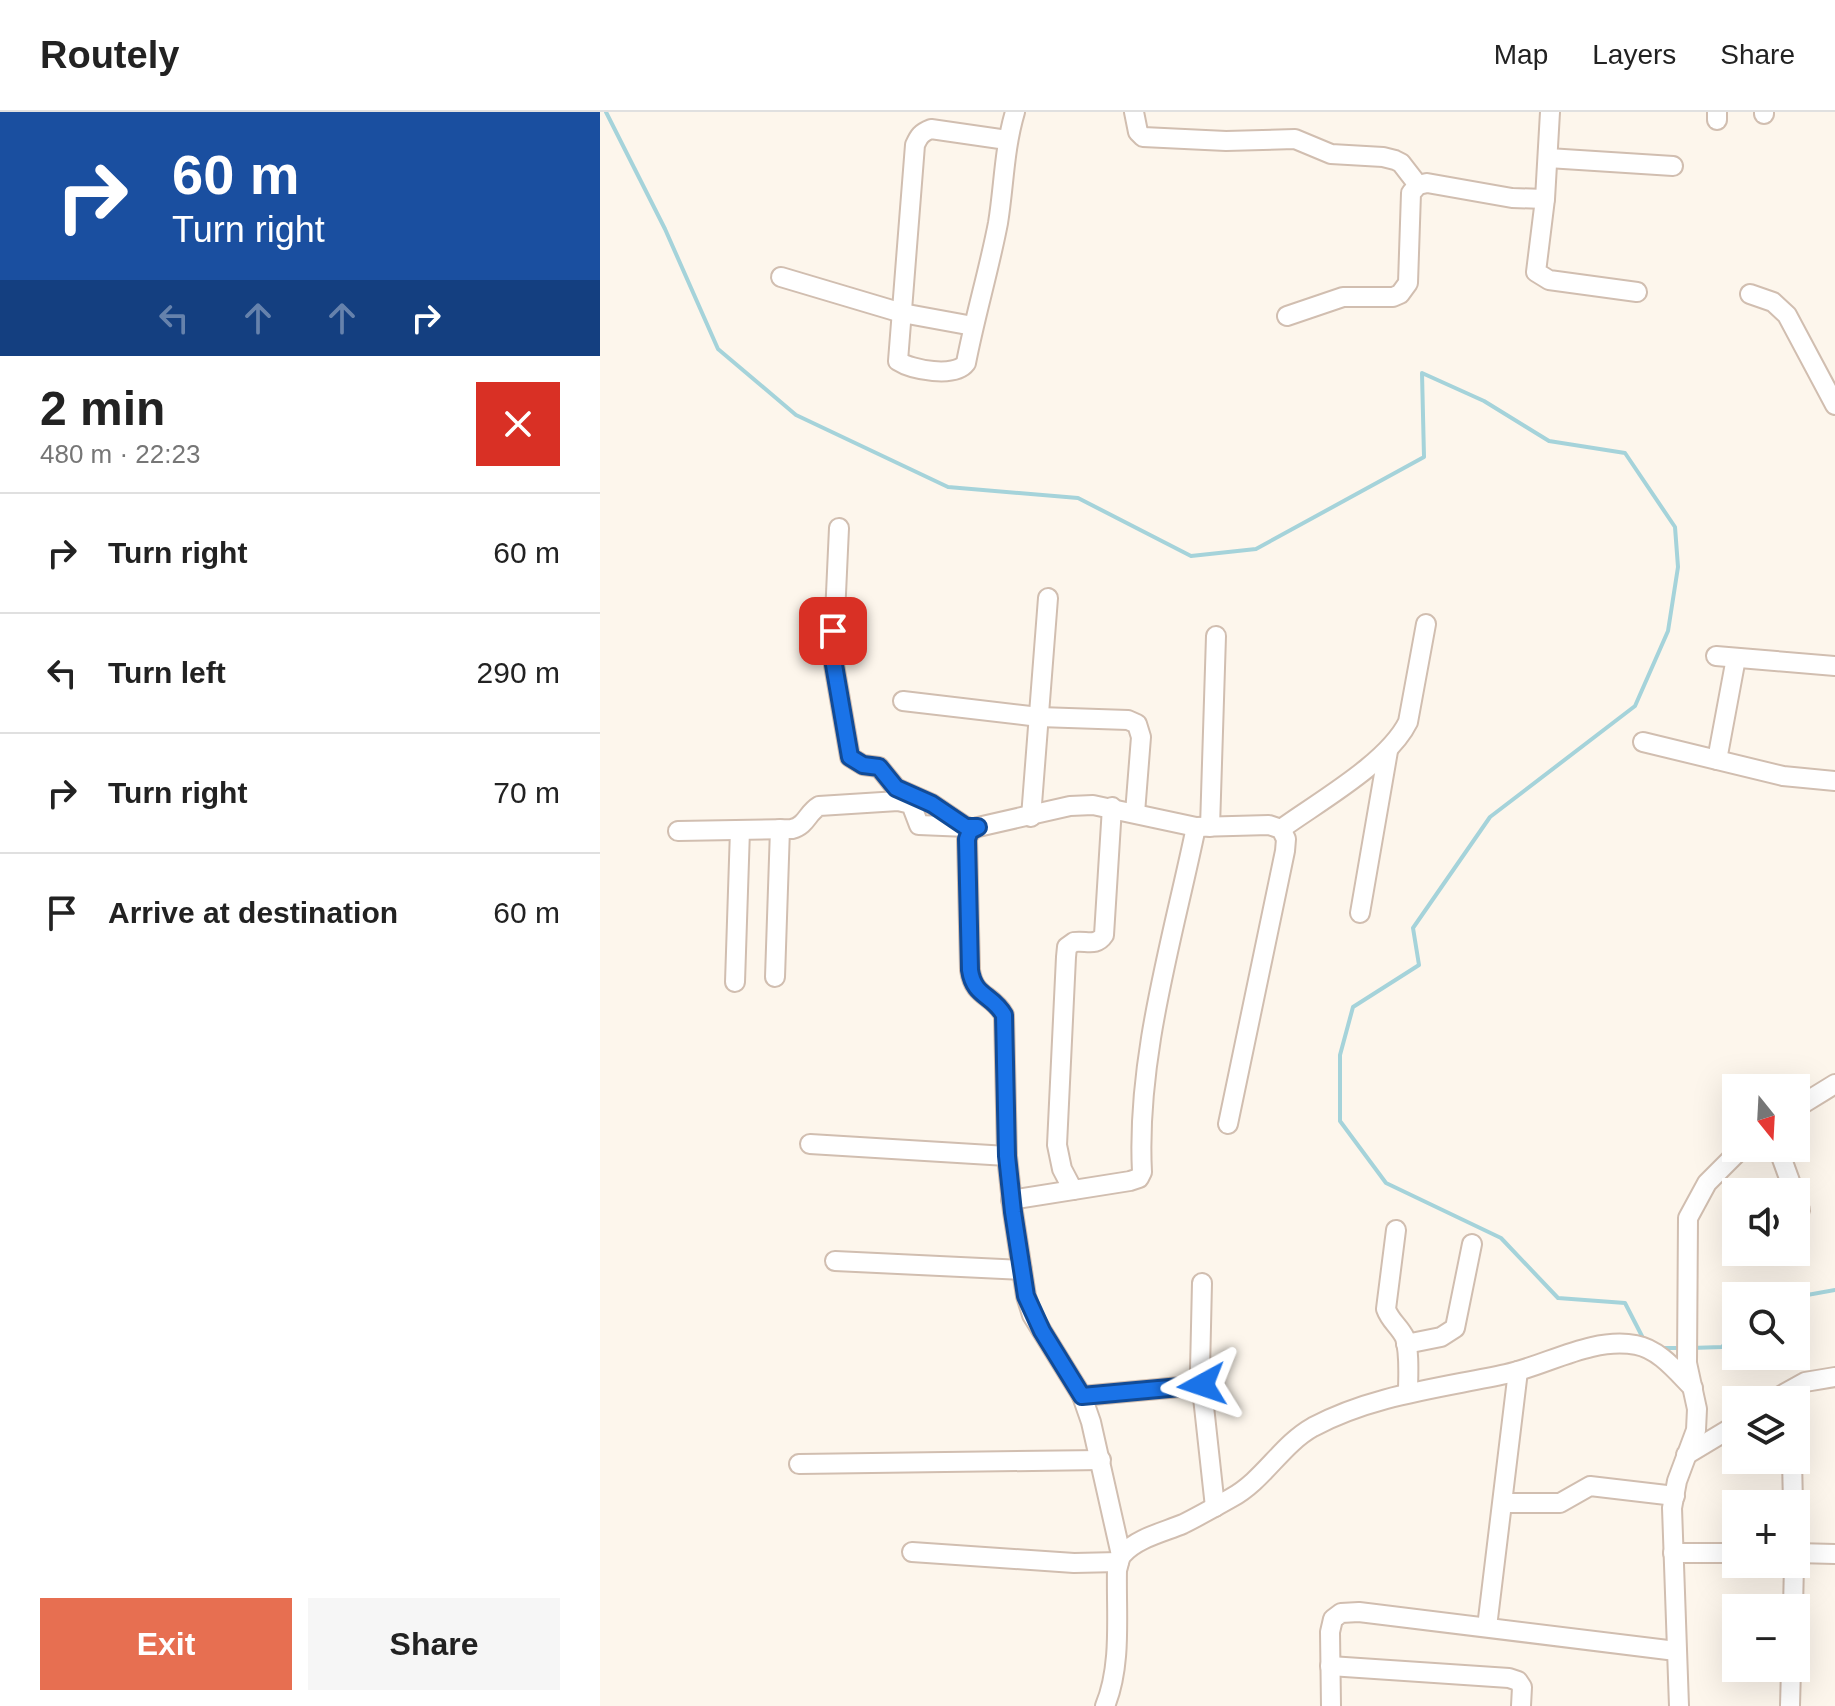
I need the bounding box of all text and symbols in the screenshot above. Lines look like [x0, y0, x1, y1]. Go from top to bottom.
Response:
text: Routely [40, 34, 179, 76]
text: Map [1494, 39, 1548, 70]
text: Layers [1592, 39, 1676, 70]
text: Share [1720, 39, 1795, 70]
text: 60 m [172, 143, 300, 206]
icon: right [40, 144, 144, 248]
text: Turn right [172, 209, 325, 250]
icon: left [152, 296, 196, 340]
icon: ahead [236, 296, 280, 340]
icon: ahead [320, 296, 364, 340]
icon: right [404, 296, 448, 340]
text: 2 min [40, 382, 165, 435]
button: close [476, 382, 560, 466]
text: 480 m · 22:23 [40, 439, 200, 469]
icon: right [40, 531, 84, 575]
text: Turn right [108, 536, 247, 569]
text: 60 m [493, 536, 560, 569]
pin [799, 597, 867, 665]
icon: arrive [811, 609, 855, 653]
icon: left [40, 651, 84, 695]
text: Turn left [108, 656, 226, 689]
text: 290 m [477, 656, 560, 689]
icon: right [40, 771, 84, 815]
text: Turn right [108, 776, 247, 809]
text: 70 m [493, 776, 560, 809]
icon: arrive [40, 891, 84, 935]
text: Arrive at destination [108, 896, 398, 929]
text: 60 m [493, 896, 560, 929]
north arrow [1722, 1074, 1810, 1162]
map controls [1722, 1074, 1810, 1682]
button: sound [1722, 1178, 1810, 1266]
button: search [1722, 1282, 1810, 1370]
position arrow [1160, 1343, 1244, 1427]
button: layers [1722, 1386, 1810, 1474]
button: + [1722, 1490, 1810, 1578]
button: − [1722, 1594, 1810, 1682]
button: Exit [40, 1598, 292, 1690]
button: Share [308, 1598, 560, 1690]

